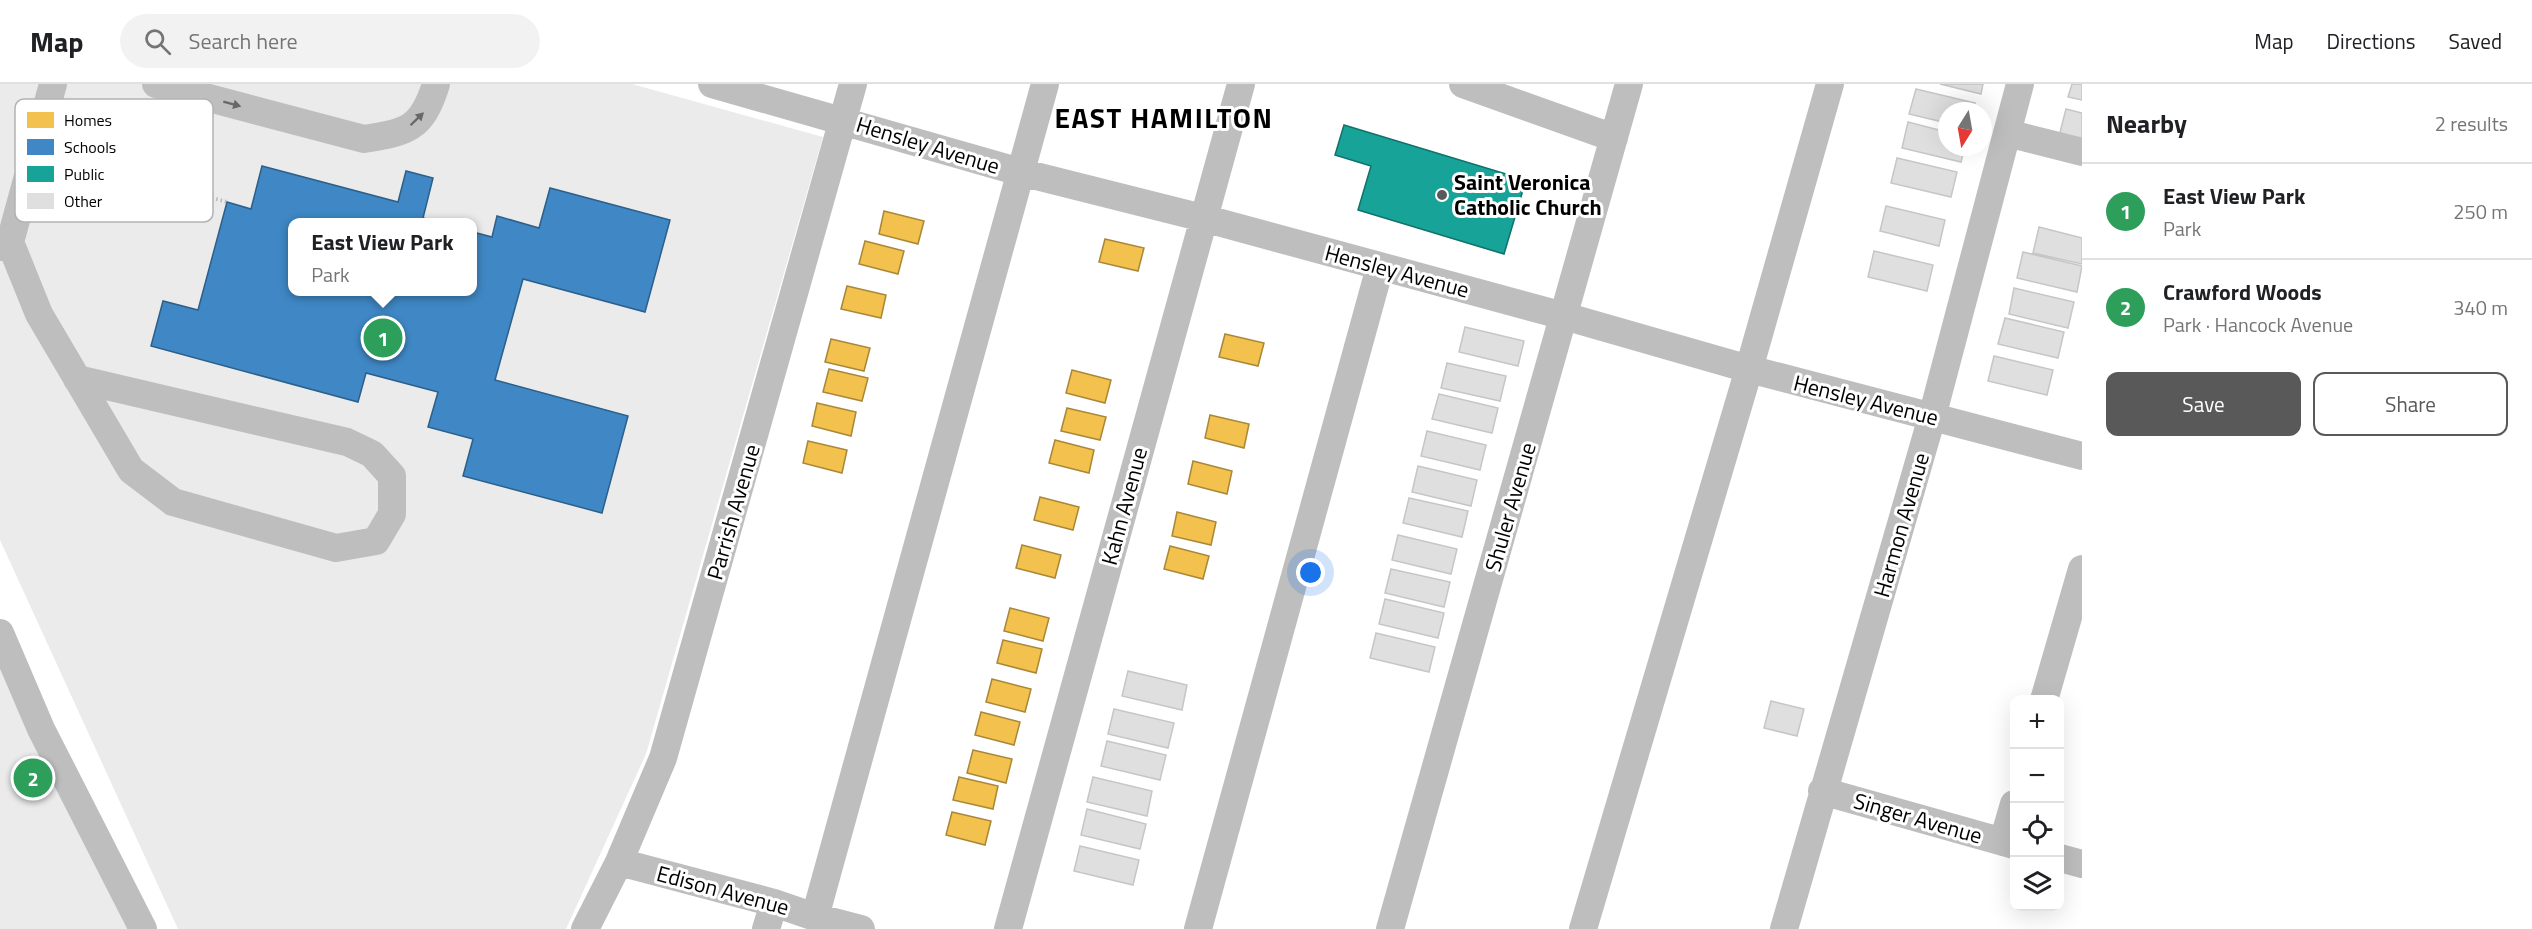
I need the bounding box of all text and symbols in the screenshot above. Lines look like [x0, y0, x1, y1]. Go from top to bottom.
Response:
search box [120, 14, 540, 68]
text: Map [30, 20, 84, 63]
text: Search here [189, 24, 298, 58]
icon: search [141, 25, 174, 58]
text: Map [2254, 25, 2294, 57]
text: Directions [2327, 25, 2416, 57]
text: Saved [2449, 25, 2502, 57]
district label: EAST HAMILTON [1055, 96, 1273, 139]
legend [15, 99, 213, 222]
one-way arrow [223, 100, 242, 110]
north arrow [1938, 102, 1992, 156]
text: Nearby [2106, 104, 2187, 143]
street label: Hensley Avenue [852, 107, 1004, 183]
text: Homes [64, 108, 112, 132]
text: 2 results [2435, 108, 2508, 139]
one-way arrow [410, 112, 425, 126]
text: Schools [64, 135, 116, 159]
text: Public [64, 162, 105, 186]
place label: Saint Veronica Catholic Church [1454, 165, 1602, 224]
text: East View Park [2163, 179, 2305, 213]
marker: Saint Veronica Catholic Church [1435, 188, 1449, 202]
text: Other [64, 189, 103, 213]
text: 1 [2120, 196, 2131, 227]
text: 250 m [2453, 196, 2508, 227]
text: Park [2163, 213, 2201, 244]
popup [288, 218, 477, 296]
text: East View Park [311, 225, 454, 259]
street label: Hensley Avenue [1321, 235, 1473, 307]
text: Park [311, 259, 350, 290]
text: Crawford Woods [2163, 275, 2322, 309]
text: 2 [2120, 292, 2131, 323]
text: 340 m [2453, 292, 2508, 323]
text: Park · Hancock Avenue [2163, 309, 2353, 340]
pin: 1 [364, 316, 403, 360]
street label: Hensley Avenue [1790, 366, 1942, 434]
button: Save [2106, 372, 2301, 436]
button: Share [2313, 372, 2508, 436]
street label: Shuler Avenue [1475, 438, 1545, 576]
street label: Parrish Avenue [697, 440, 769, 584]
street label: Kahn Avenue [1092, 443, 1156, 569]
street label: Harmon Avenue [1864, 449, 1938, 601]
your location [1296, 558, 1325, 587]
map controls [2010, 695, 2064, 911]
button: + [2010, 695, 2064, 749]
button: − [2010, 749, 2064, 803]
pin: 2 [14, 756, 52, 800]
street label: Singer Avenue [1850, 783, 1986, 853]
button: locate [2010, 803, 2064, 857]
street label: Edison Avenue [653, 856, 793, 924]
button: layers [2010, 857, 2064, 911]

